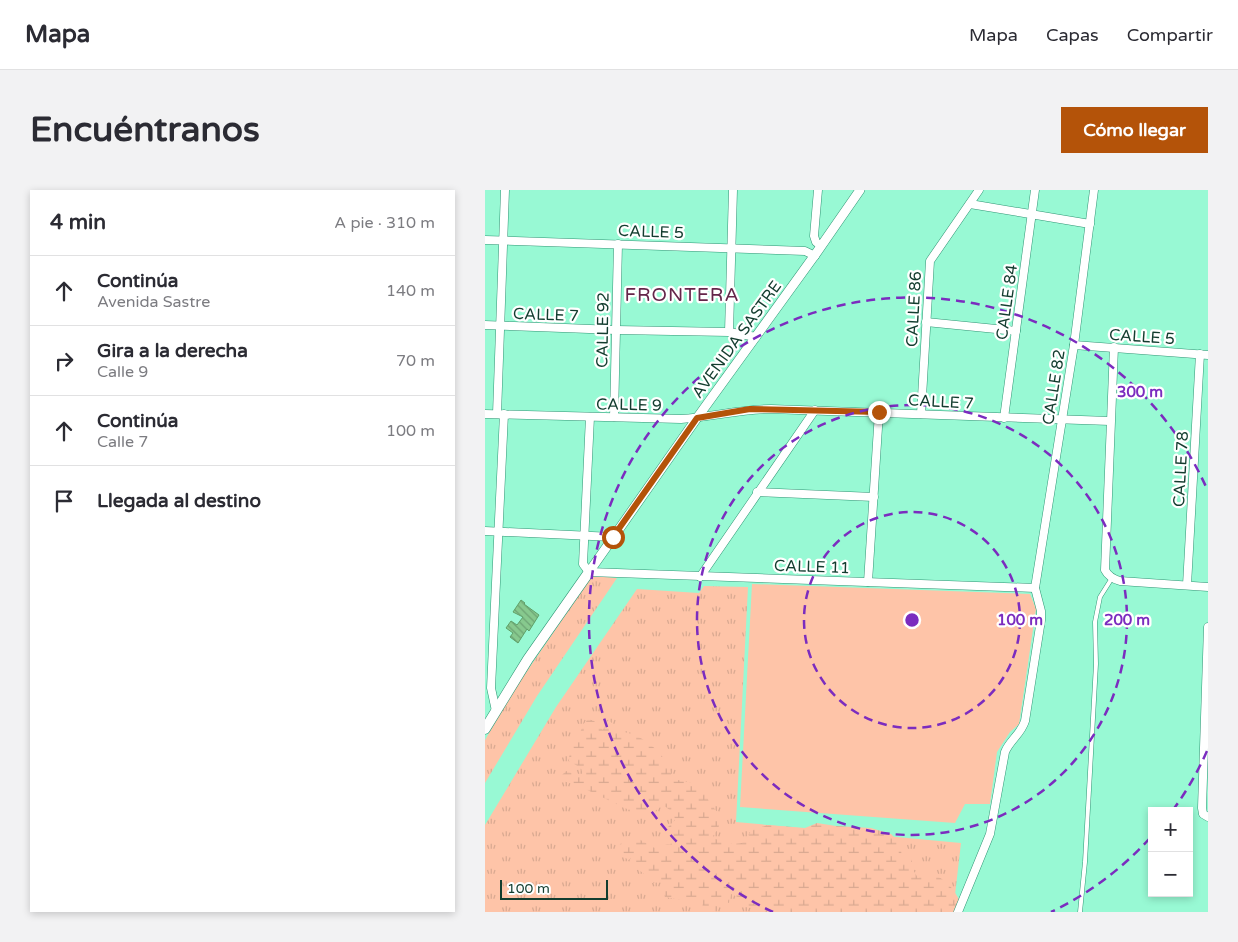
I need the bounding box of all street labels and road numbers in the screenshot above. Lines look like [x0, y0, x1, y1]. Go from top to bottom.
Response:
street label: CALLE 5 [618, 221, 684, 243]
street label: CALLE 84 [992, 263, 1022, 341]
street label: CALLE 86 [902, 271, 926, 348]
street label: AVENIDA SASTRE [688, 277, 786, 402]
street label: CALLE 92 [592, 292, 614, 368]
street label: CALLE 7 [513, 304, 579, 326]
street label: CALLE 5 [1108, 325, 1176, 349]
street label: CALLE 82 [1038, 348, 1070, 426]
street label: CALLE 7 [908, 390, 974, 414]
street label: CALLE 9 [596, 394, 662, 416]
street label: CALLE 78 [1169, 431, 1193, 508]
street label: CALLE 11 [774, 556, 850, 578]

